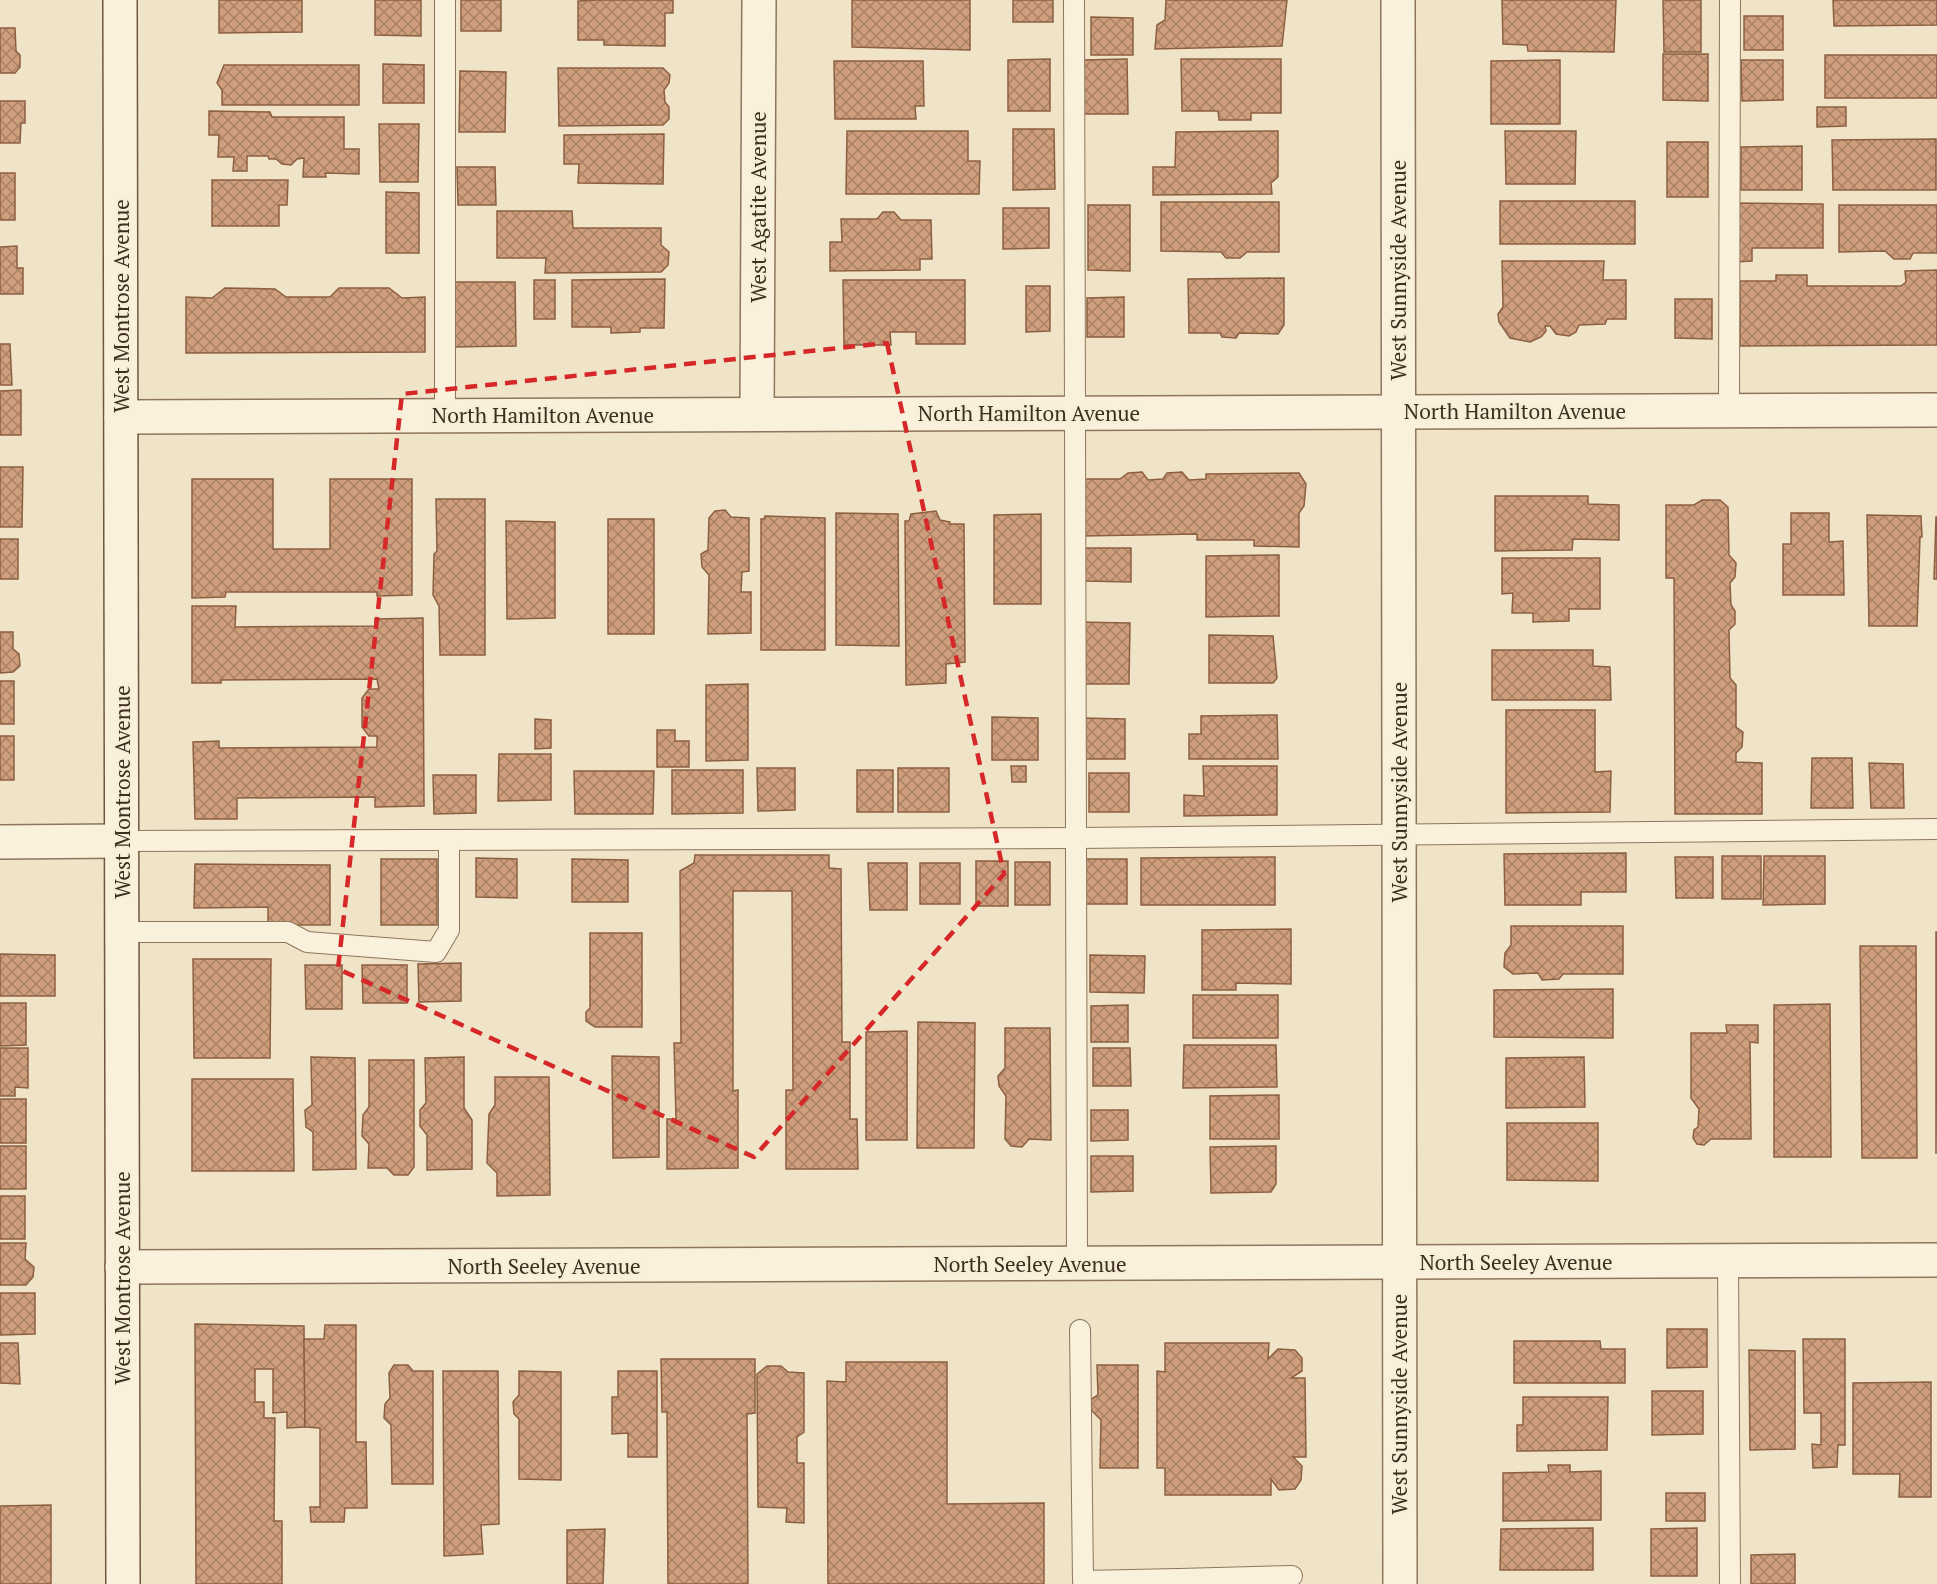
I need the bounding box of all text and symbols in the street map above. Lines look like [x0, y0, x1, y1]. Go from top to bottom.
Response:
street label: West Agatite Avenue [744, 111, 772, 303]
street label: West Sunnyside Avenue [1384, 160, 1412, 380]
street label: West Montrose Avenue [107, 199, 135, 413]
street label: North Hamilton Avenue [1404, 397, 1626, 425]
street label: North Hamilton Avenue [918, 399, 1140, 427]
street label: North Hamilton Avenue [432, 401, 654, 429]
street label: West Sunnyside Avenue [1385, 682, 1413, 902]
street label: West Montrose Avenue [108, 685, 136, 899]
street label: West Montrose Avenue [108, 1171, 136, 1385]
street label: North Seeley Avenue [1419, 1248, 1613, 1276]
street label: North Seeley Avenue [933, 1250, 1127, 1278]
street label: North Seeley Avenue [447, 1252, 641, 1280]
street label: West Sunnyside Avenue [1385, 1294, 1413, 1514]

